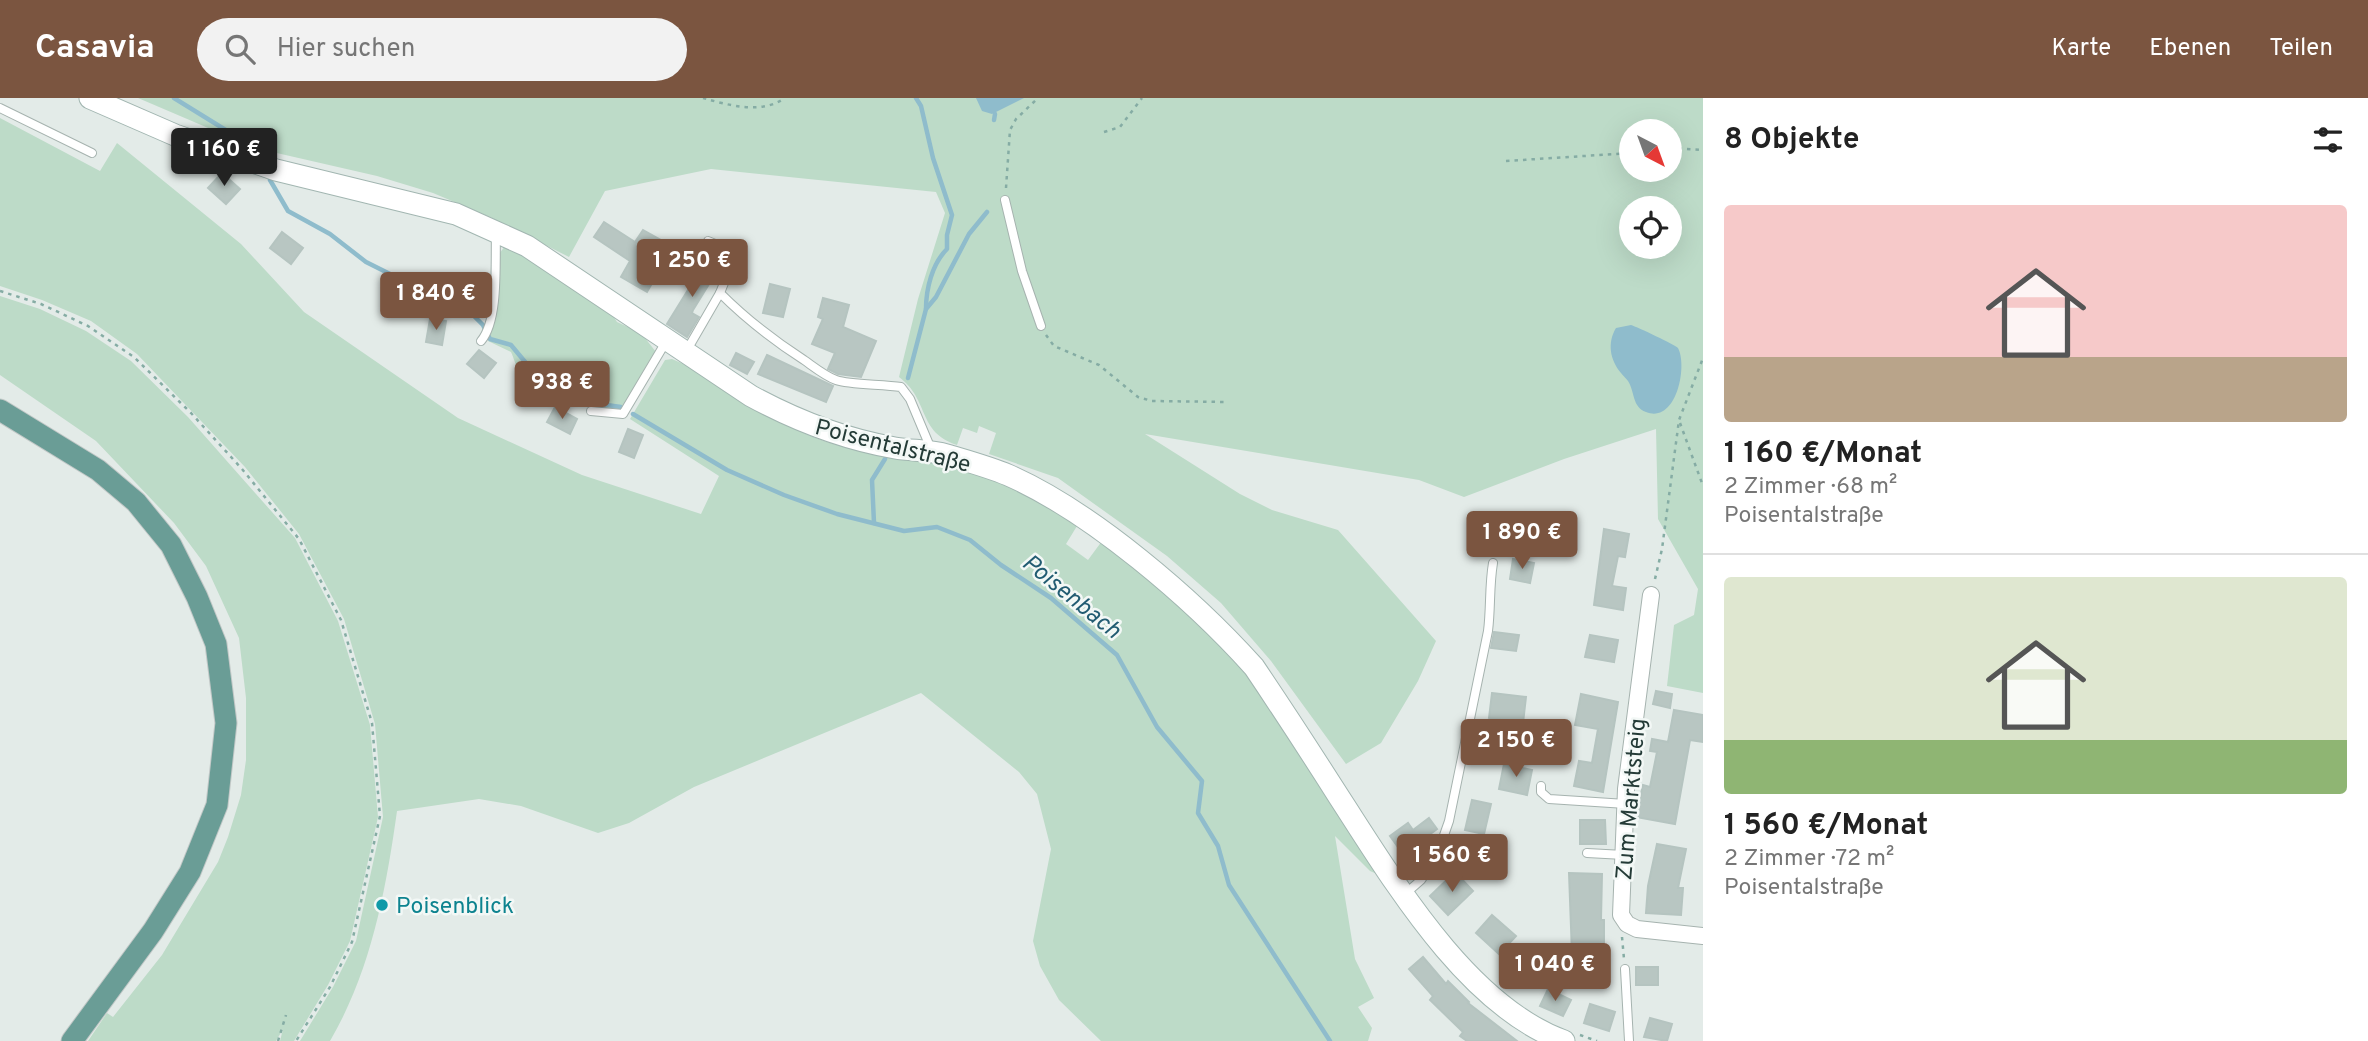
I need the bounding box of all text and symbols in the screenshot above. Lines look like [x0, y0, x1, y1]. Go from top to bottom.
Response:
search box [197, 18, 687, 81]
text: Casavia [35, 28, 155, 70]
icon: search [221, 30, 259, 68]
text: Hier suchen [277, 33, 415, 66]
text: Karte [2051, 34, 2111, 64]
text: Ebenen [2149, 34, 2231, 64]
text: Teilen [2269, 34, 2333, 64]
north arrow [1619, 119, 1682, 182]
map controls [1619, 119, 1682, 259]
icon: filters [2309, 121, 2347, 159]
text: 8 Objekte [1724, 122, 1859, 159]
pin: 1 160 € [159, 129, 289, 188]
text: 1 160 € [187, 136, 261, 165]
button: locate [1619, 196, 1682, 259]
pin: 1 250 € [627, 240, 757, 299]
text: 1 250 € [653, 247, 731, 276]
icon: home [1973, 250, 2099, 376]
pin: 1 840 € [371, 272, 501, 332]
text: 1 840 € [396, 280, 476, 309]
pin: 938 € [513, 362, 611, 421]
text: 938 € [531, 369, 593, 398]
street label: Poisentalstraße [811, 414, 973, 481]
text: 1 160 €/Monat [1724, 436, 1922, 473]
text: 2 Zimmer · 68 m² [1724, 473, 1897, 502]
text: Poisentalstraße [1724, 502, 1884, 531]
pin: 1 890 € [1457, 512, 1587, 571]
text: 1 890 € [1482, 519, 1562, 548]
water label: Poisenbach [1015, 549, 1126, 647]
icon: home [1973, 622, 2099, 748]
street label: Zum Marktsteig [1611, 717, 1654, 881]
pin: 2 150 € [1451, 720, 1581, 779]
text: 2 150 € [1477, 727, 1555, 756]
text: 1 560 €/Monat [1724, 808, 1928, 845]
pin: 1 560 € [1387, 834, 1517, 894]
text: 1 560 € [1413, 842, 1491, 871]
text: 2 Zimmer · 72 m² [1724, 845, 1894, 874]
text: Poisentalstraße [1724, 874, 1884, 903]
place label: Poisenblick [396, 893, 514, 922]
marker: Poisenblick [374, 897, 390, 913]
pin: 1 040 € [1490, 944, 1620, 1003]
text: 1 040 € [1515, 951, 1595, 980]

